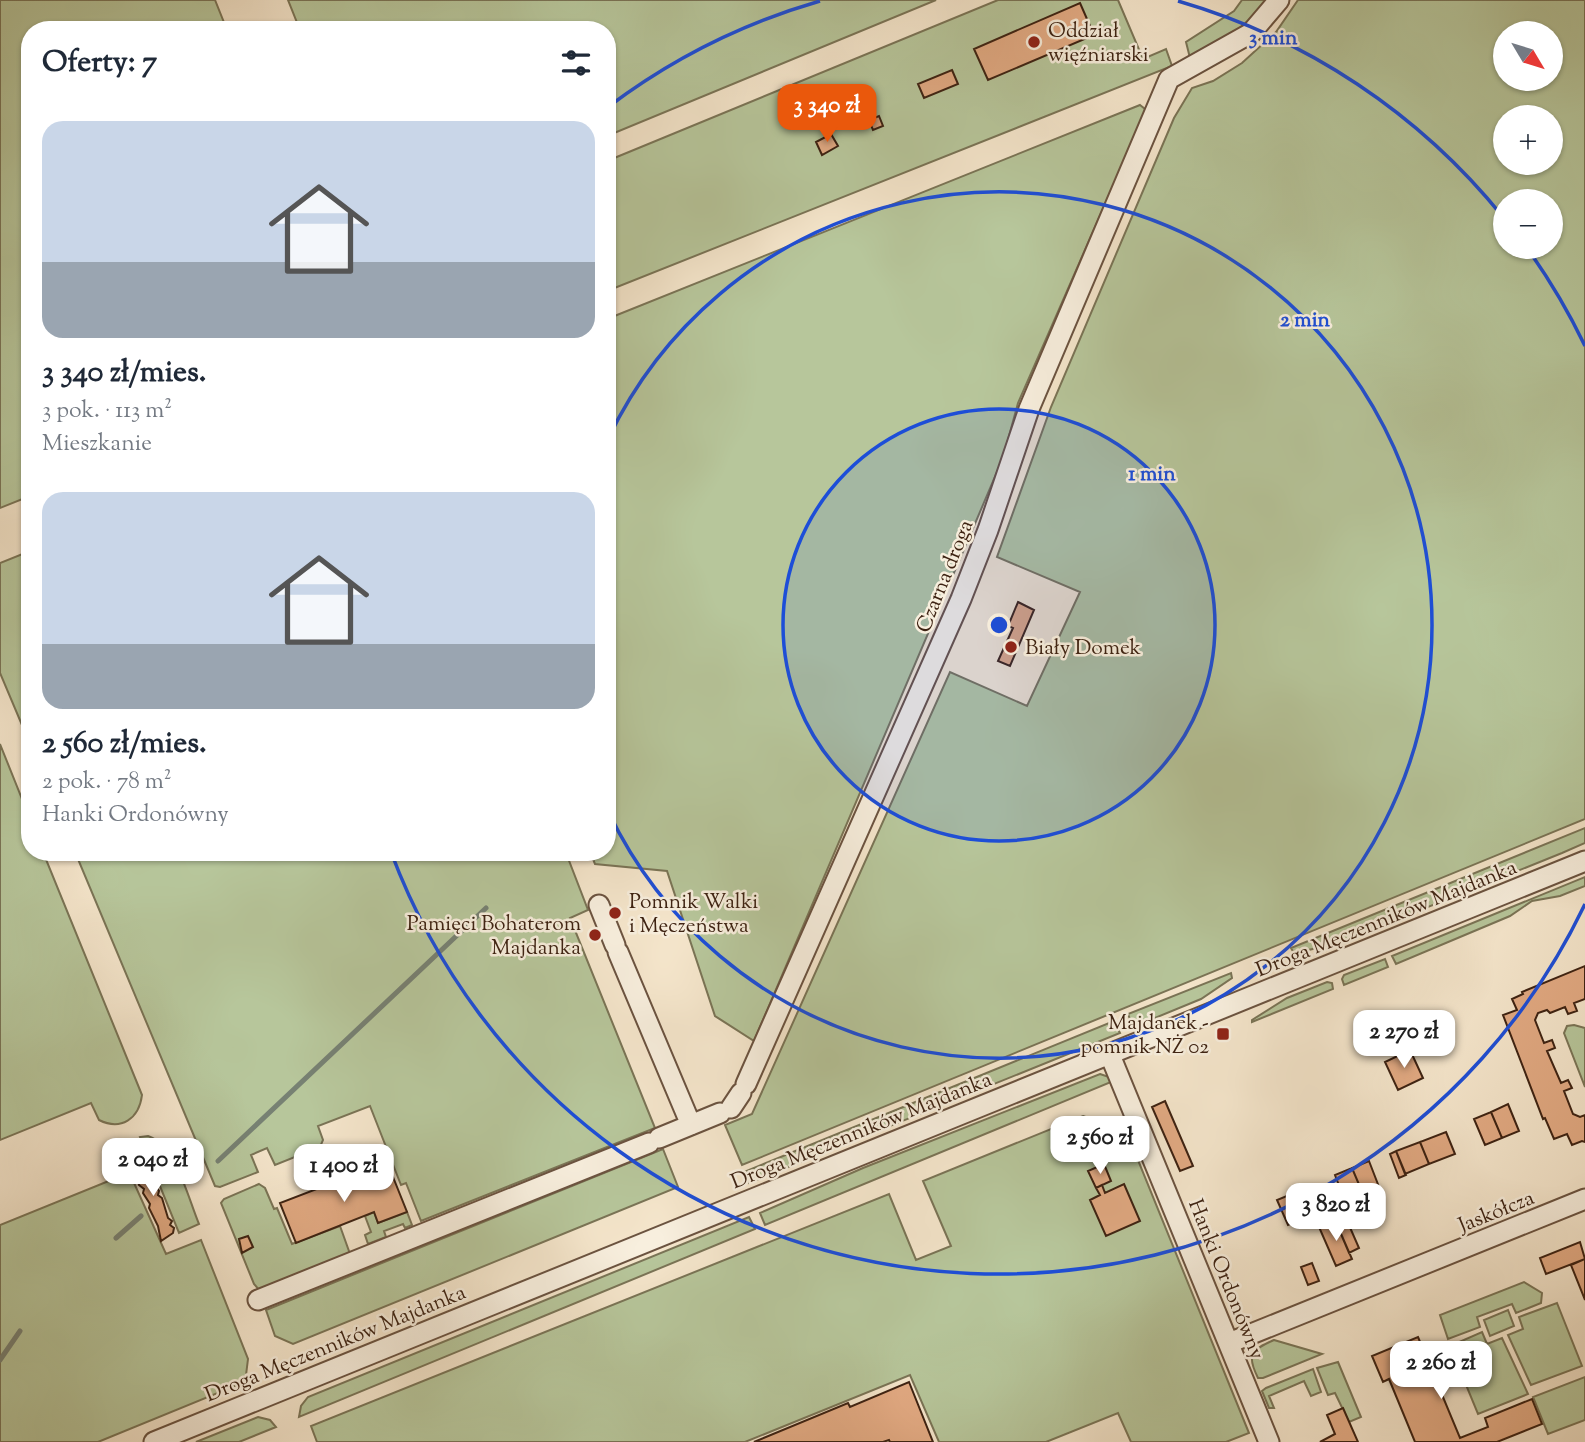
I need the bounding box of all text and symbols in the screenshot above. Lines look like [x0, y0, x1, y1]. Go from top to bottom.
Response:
place label: Oddział więźniarski [1048, 17, 1149, 71]
north arrow [1493, 21, 1563, 91]
map controls [1493, 21, 1563, 259]
text: 3 min [1249, 24, 1298, 54]
marker: Oddział więźniarski [1026, 34, 1042, 50]
text: Oferty: 7 [42, 42, 157, 85]
icon: filters [557, 44, 595, 82]
pin: 3 340 zł [755, 85, 899, 144]
text: 3 340 zł [793, 90, 861, 123]
button: + [1493, 105, 1563, 175]
icon: home [256, 166, 382, 292]
button: − [1493, 189, 1563, 259]
text: 2 min [1280, 306, 1331, 336]
text: 3 340 zł/mies. [42, 352, 206, 395]
text: 3 pok. · 113 m² [42, 395, 172, 428]
text: Mieszkanie [42, 428, 152, 461]
text: 1 min [1128, 460, 1176, 490]
street label: Czarna droga [910, 516, 982, 638]
icon: home [256, 537, 382, 663]
centre of rings [987, 613, 1011, 637]
place label: Biały Domek [1025, 634, 1142, 664]
marker: Biały Domek [1003, 639, 1019, 655]
text: 2 560 zł/mies. [42, 723, 207, 766]
text: 2 pok. · 78 m² [42, 766, 172, 799]
text: Hanki Ordonówny [42, 799, 229, 832]
street label: Droga Męczenników Majdanka [1252, 854, 1522, 986]
place label: Pomnik Walki i Męczeństwa [629, 888, 758, 942]
marker: Pomnik Walki i Męczeństwa [607, 905, 623, 921]
place label: Pamięci Bohaterom Majdanka [407, 910, 581, 964]
marker: Pamięci Bohaterom Majdanka [587, 927, 603, 943]
place label: Majdanek - pomnik NŻ 02 [1080, 1009, 1209, 1063]
pin: 2 270 zł [1332, 1010, 1476, 1070]
text: 2 270 zł [1369, 1016, 1439, 1049]
marker: Majdanek - pomnik NŻ 02 [1215, 1026, 1231, 1042]
street label: Droga Męczenników Majdanka [727, 1066, 997, 1198]
pin: 2 560 zł [1028, 1116, 1172, 1176]
text: 2 560 zł [1066, 1122, 1134, 1155]
pin: 2 040 zł [81, 1138, 225, 1198]
text: 2 040 zł [118, 1144, 188, 1177]
pin: 1 400 zł [272, 1144, 416, 1204]
text: 1 400 zł [310, 1150, 378, 1183]
pin: 3 820 zł [1264, 1184, 1408, 1243]
street label: Jaskółcza [1453, 1184, 1539, 1242]
text: 3 820 zł [1302, 1189, 1370, 1222]
street label: Hanki Ordonówny [1179, 1195, 1271, 1365]
street label: Droga Męczenników Majdanka [201, 1279, 471, 1411]
pin: 2 260 zł [1369, 1342, 1513, 1401]
text: 2 260 zł [1406, 1347, 1476, 1380]

